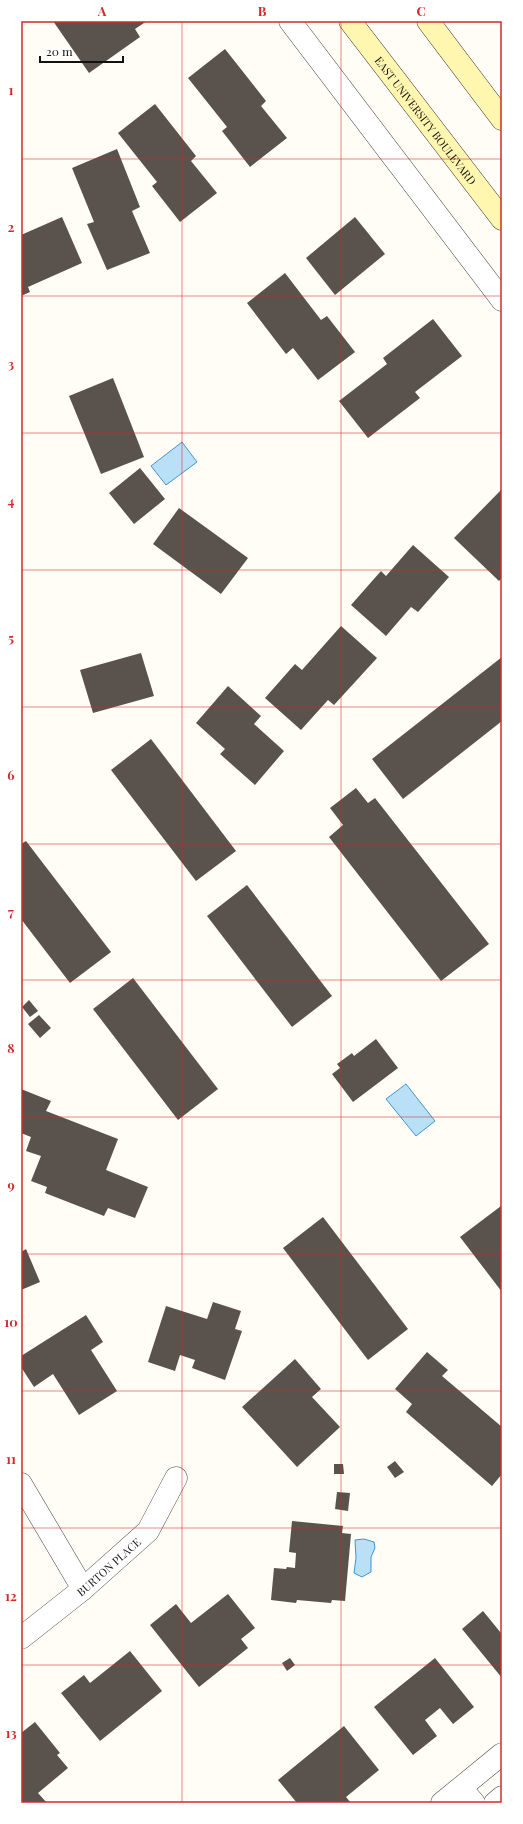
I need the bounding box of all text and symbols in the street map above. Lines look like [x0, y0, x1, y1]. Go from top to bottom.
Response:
text: A [97, 2, 107, 19]
text: B [258, 2, 267, 19]
text: C [416, 2, 426, 19]
scale bar [40, 38, 123, 64]
text: 20 m [46, 43, 73, 59]
street label: EAST UNIVERSITY BOULEVARD [372, 53, 480, 187]
text: 1 [9, 81, 14, 98]
text: 2 [8, 218, 15, 235]
text: 3 [8, 355, 14, 372]
text: 4 [8, 492, 15, 509]
text: 5 [8, 629, 14, 646]
text: 6 [7, 766, 15, 783]
text: 7 [8, 903, 14, 920]
text: 8 [7, 1039, 15, 1056]
text: 9 [7, 1176, 15, 1193]
text: 10 [4, 1313, 18, 1330]
text: 11 [6, 1450, 16, 1467]
street label: BURTON PLACE [73, 1534, 144, 1599]
text: 12 [5, 1587, 17, 1604]
text: 13 [5, 1724, 17, 1741]

